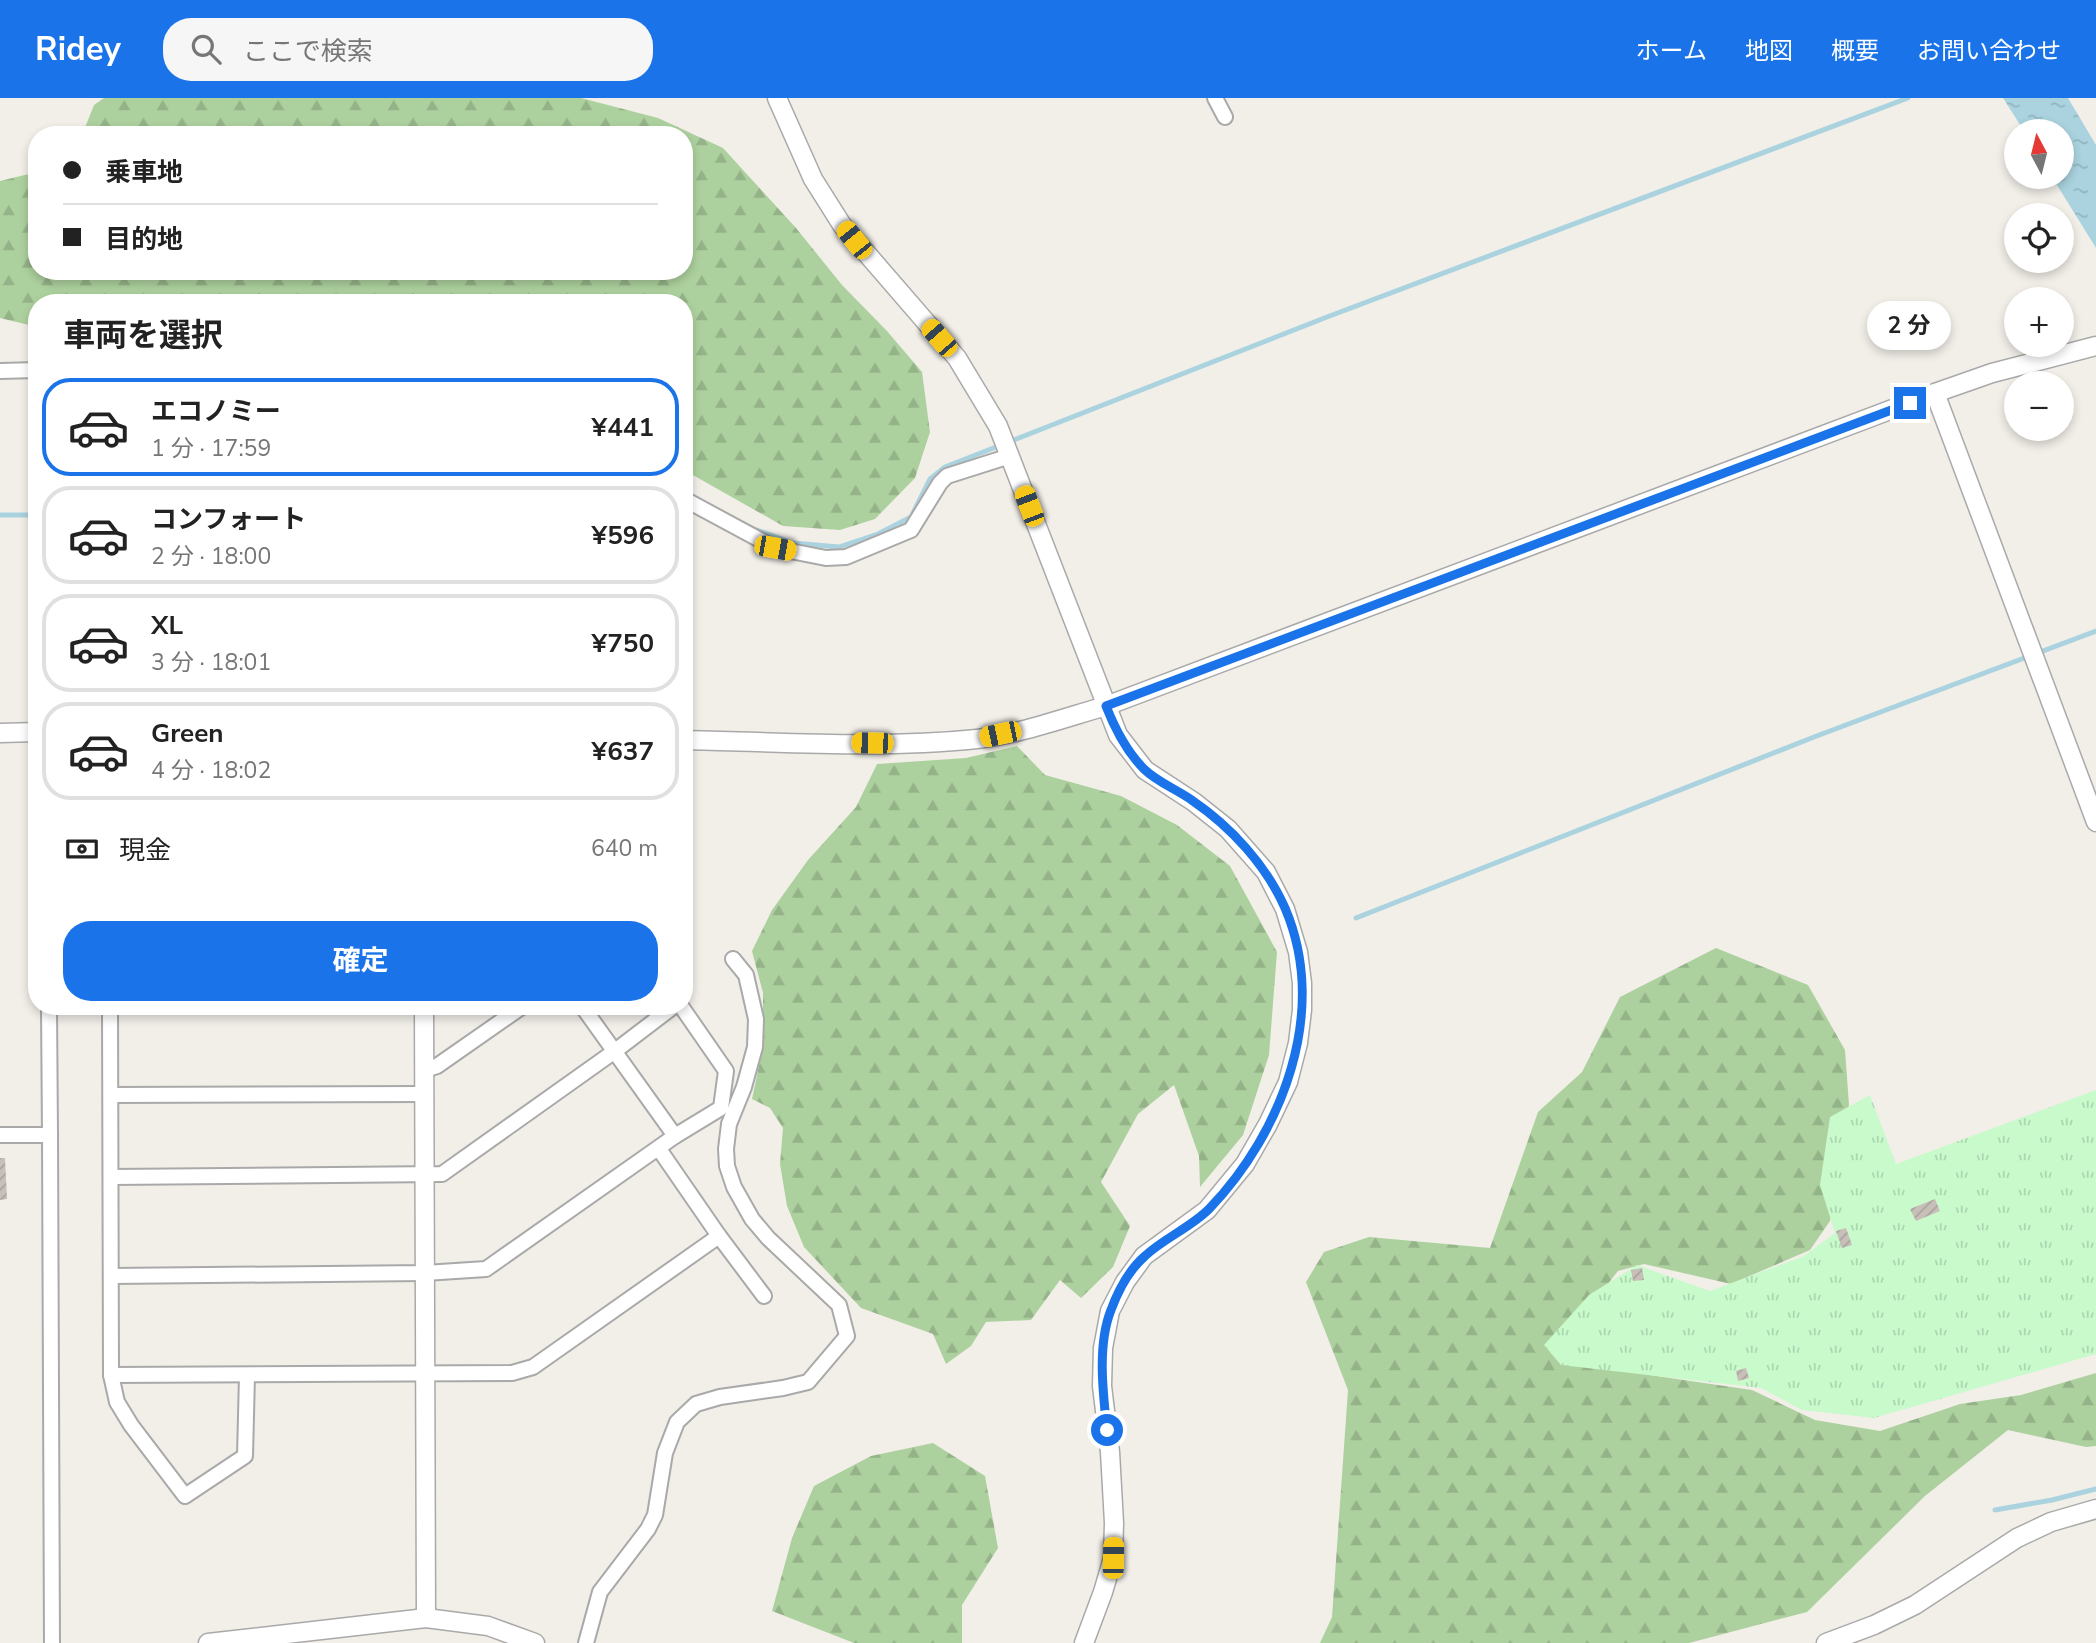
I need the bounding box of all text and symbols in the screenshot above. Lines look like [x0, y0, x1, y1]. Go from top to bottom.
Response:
search box [163, 18, 653, 81]
text: Ridey [35, 27, 121, 72]
icon: search [187, 30, 225, 68]
text: ここで検索 [243, 34, 373, 69]
text: ホーム [1636, 35, 1707, 67]
text: 地図 [1745, 35, 1793, 67]
text: 概要 [1831, 35, 1879, 67]
text: お問い合わせ [1917, 35, 2061, 67]
north arrow [2004, 119, 2074, 189]
map controls [2004, 119, 2074, 441]
text: 乗車地 [105, 155, 183, 190]
button: locate [2004, 203, 2074, 273]
car [833, 217, 876, 263]
text: 目的地 [105, 222, 183, 257]
button: + [2004, 287, 2074, 357]
callout: 2 分 [1868, 302, 1952, 350]
text: 2 分 [1887, 310, 1931, 341]
text: 車両を選択 [63, 314, 223, 357]
car [918, 315, 961, 361]
button: − [2004, 371, 2074, 441]
route end [1894, 387, 1926, 419]
text: エコノミー [151, 394, 281, 429]
icon: car [67, 396, 130, 459]
text: ¥441 [592, 410, 654, 445]
text: 1 分 · 17:59 [151, 433, 271, 464]
car [1012, 483, 1047, 529]
text: コンフォート [151, 502, 306, 537]
icon: car [67, 504, 130, 567]
text: ¥596 [592, 518, 654, 553]
car [753, 534, 798, 562]
text: 2 分 · 18:00 [151, 541, 271, 572]
text: XL [151, 608, 183, 643]
icon: car [67, 612, 130, 675]
text: ¥750 [592, 626, 654, 661]
text: 3 分 · 18:01 [151, 647, 271, 678]
text: Green [151, 716, 224, 751]
car [978, 719, 1023, 749]
icon: car [67, 720, 130, 783]
car [851, 732, 894, 754]
text: ¥637 [592, 734, 654, 769]
text: 4 分 · 18:02 [151, 755, 271, 786]
icon: cash [63, 830, 101, 868]
text: 現金 [119, 833, 171, 868]
text: 640 m [591, 833, 658, 864]
button: 確定 [63, 921, 658, 1001]
route start [1091, 1414, 1123, 1446]
car [1103, 1537, 1124, 1579]

